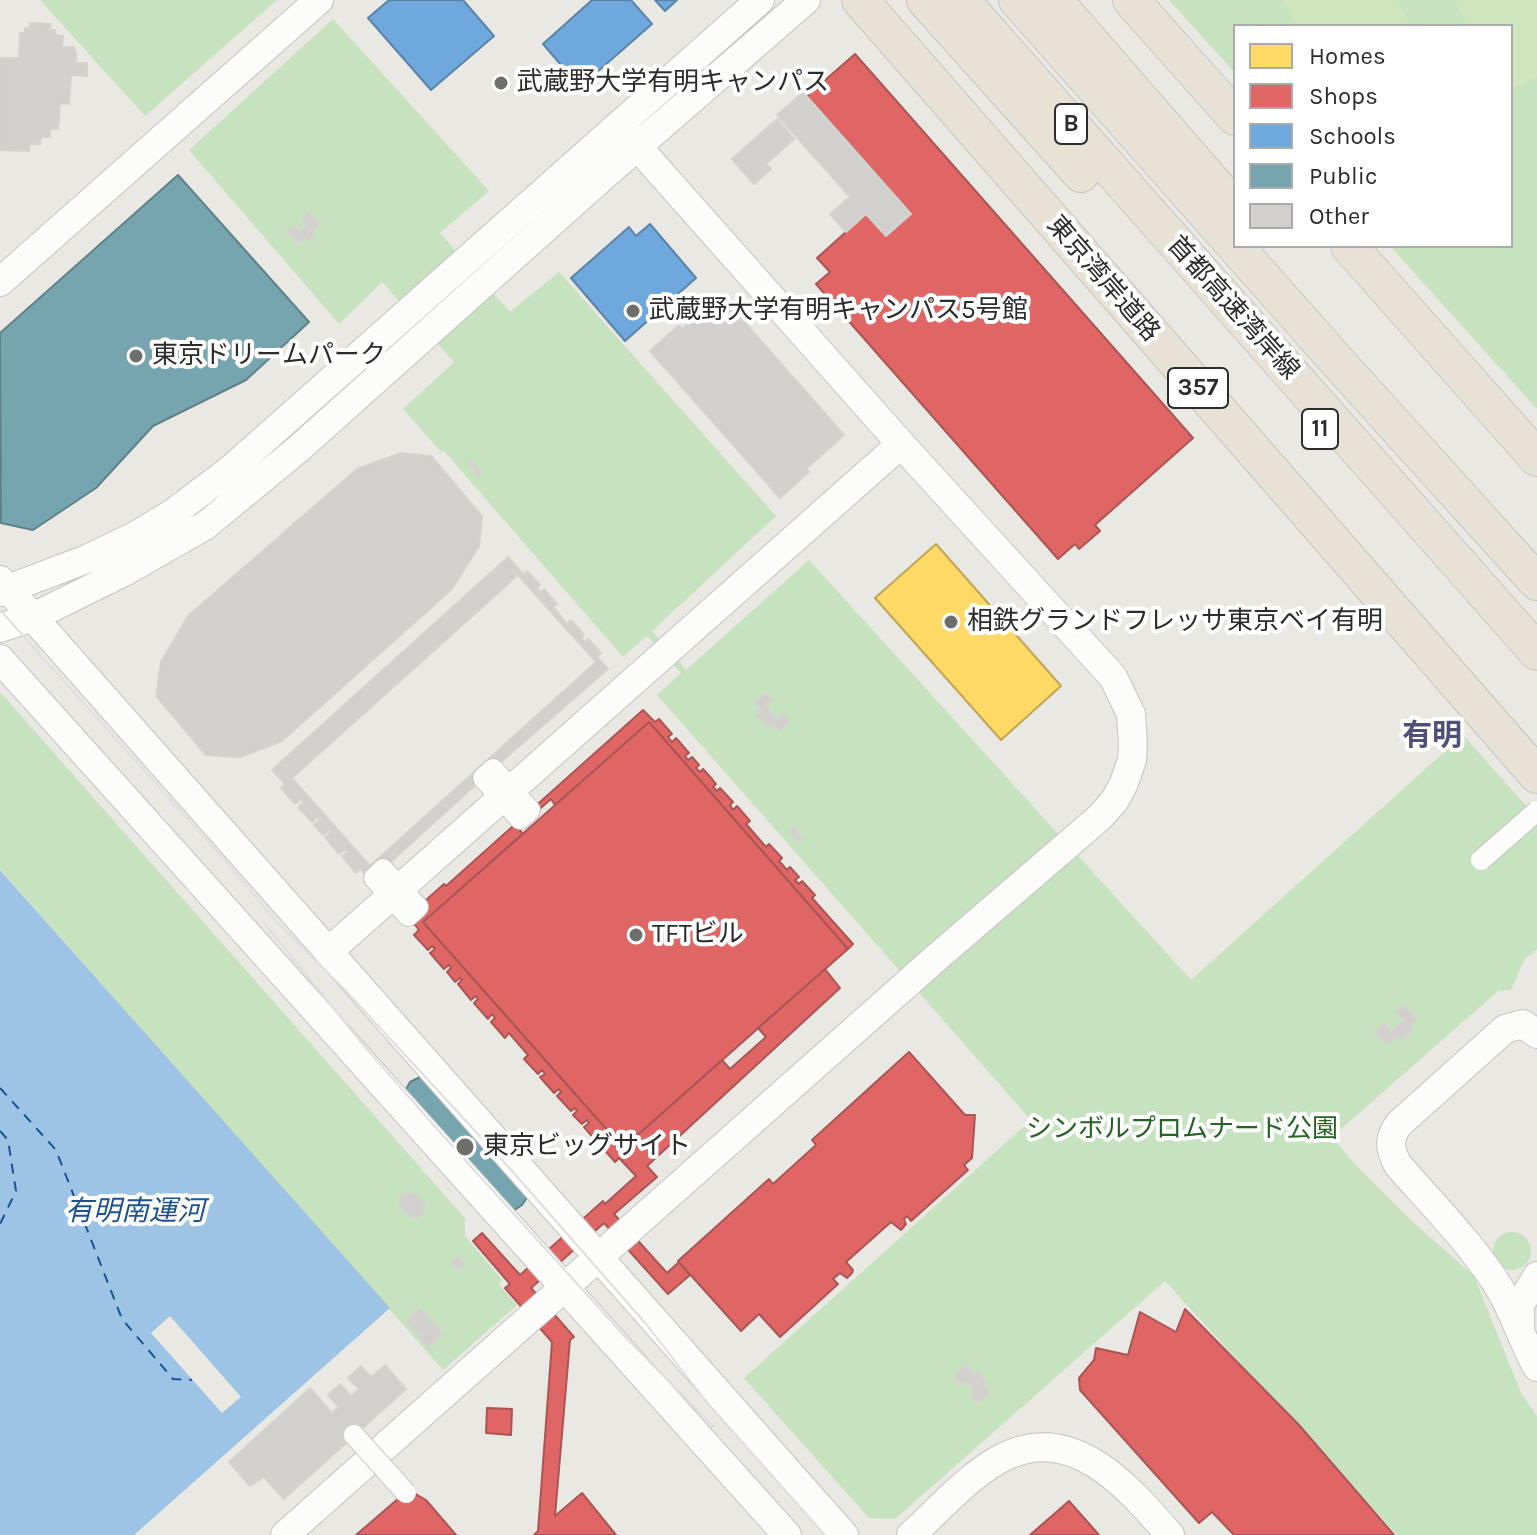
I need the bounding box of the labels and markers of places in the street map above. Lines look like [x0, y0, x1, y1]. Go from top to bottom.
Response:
place label: 武蔵野大学有明キャンパス [517, 67, 829, 99]
marker: 武蔵野大学有明キャンパス [492, 74, 510, 92]
place label: 武蔵野大学有明キャンパス5号館 [649, 295, 1028, 327]
marker: 武蔵野大学有明キャンパス5号館 [624, 302, 642, 320]
place label: 東京ドリームパーク [152, 340, 386, 372]
marker: 東京ドリームパーク [127, 347, 145, 365]
place label: 相鉄グランドフレッサ東京ベイ有明 [967, 606, 1383, 638]
marker: 相鉄グランドフレッサ東京ベイ有明 [942, 613, 960, 631]
place label: TFTビル [652, 919, 744, 951]
marker: TFTビル [627, 926, 645, 944]
place label: 東京ビッグサイト [483, 1131, 691, 1163]
marker: 東京ビッグサイト [454, 1136, 476, 1158]

